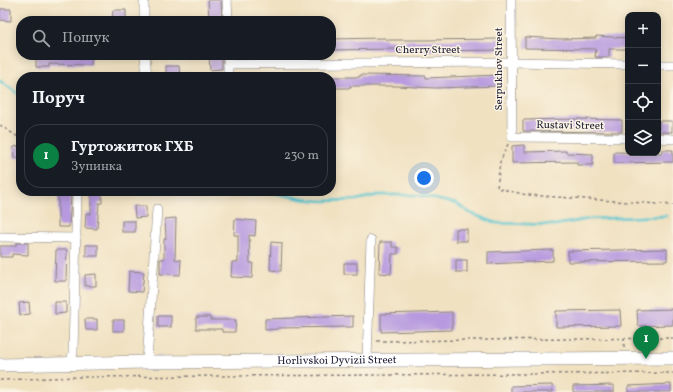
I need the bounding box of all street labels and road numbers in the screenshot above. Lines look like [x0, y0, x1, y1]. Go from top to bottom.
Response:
street label: Serpukhov Street [492, 27, 507, 111]
street label: Cherry Street [396, 43, 461, 58]
street label: Rustavi Street [536, 118, 604, 134]
street label: Horlivskoi Dyvizii Street [277, 353, 397, 369]

